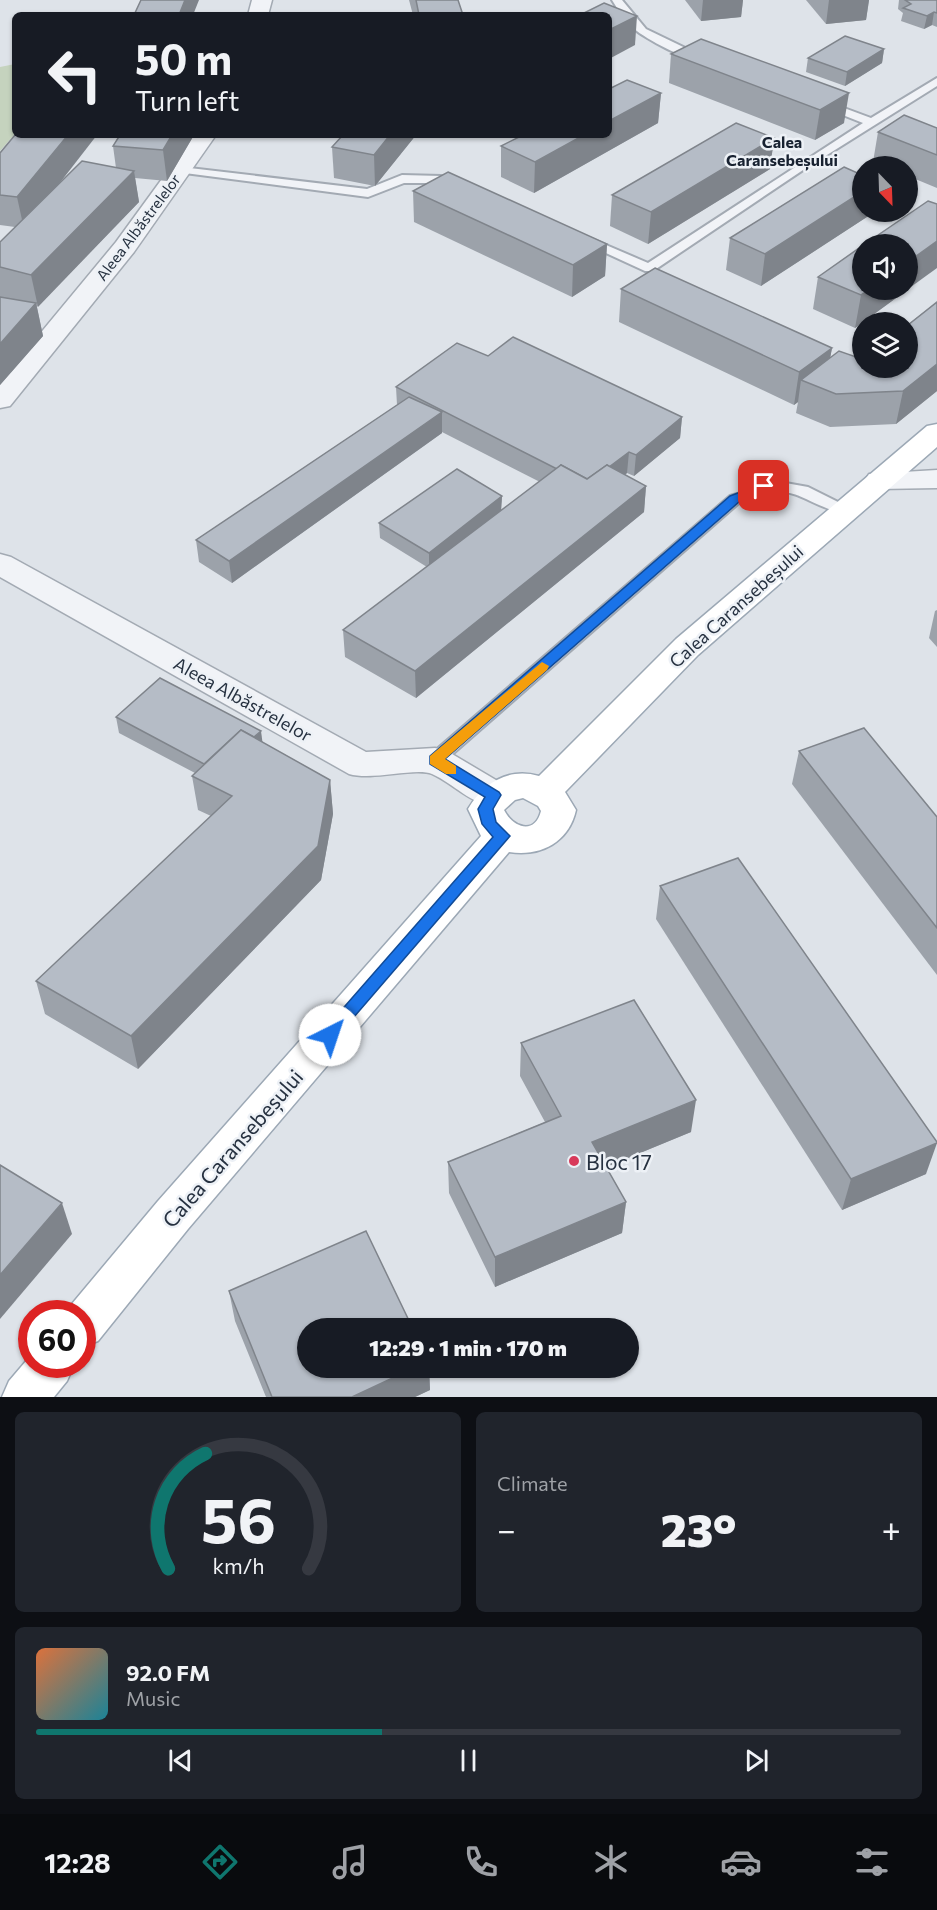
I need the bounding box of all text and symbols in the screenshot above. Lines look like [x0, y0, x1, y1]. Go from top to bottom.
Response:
text: 50 m [135, 32, 232, 84]
icon: left [36, 36, 114, 114]
text: Turn left [135, 84, 239, 117]
district label: Calea Caransebeșului [726, 132, 838, 171]
north arrow [852, 156, 918, 222]
map controls [852, 156, 918, 378]
street label: Aleea Albăstrelelor [92, 170, 184, 284]
button: sound [852, 234, 918, 300]
button: layers [852, 312, 918, 378]
pin [738, 460, 789, 511]
icon: arrive [747, 469, 780, 502]
street label: Calea Caransebeșului [665, 540, 808, 673]
street label: Aleea Albăstrelelor [170, 652, 316, 746]
position arrow [298, 1003, 362, 1067]
street label: Calea Caransebeșului [157, 1064, 309, 1233]
place label: Bloc 17 [586, 1149, 652, 1174]
marker: Bloc 17 [567, 1154, 581, 1168]
speed limit sign: 60 [18, 1300, 96, 1378]
text: 12:29 · 1 min · 170 m [369, 1334, 567, 1361]
text: Climate [497, 1471, 567, 1495]
text: 56 [201, 1480, 275, 1556]
text: 23° [661, 1501, 737, 1556]
text: − [497, 1508, 516, 1549]
text: + [882, 1508, 901, 1549]
text: km/h [212, 1552, 264, 1578]
text: 92.0 FM [126, 1659, 210, 1686]
text: Music [126, 1686, 180, 1710]
icon: previous [164, 1744, 197, 1777]
icon: pause [452, 1744, 485, 1777]
icon: next [740, 1744, 773, 1777]
icon: directions [199, 1841, 241, 1883]
icon: music [329, 1841, 371, 1883]
icon: phone [460, 1841, 502, 1883]
icon: climate [590, 1841, 632, 1883]
icon: car [720, 1841, 762, 1883]
icon: filters [851, 1841, 893, 1883]
text: 12:28 [44, 1846, 111, 1879]

